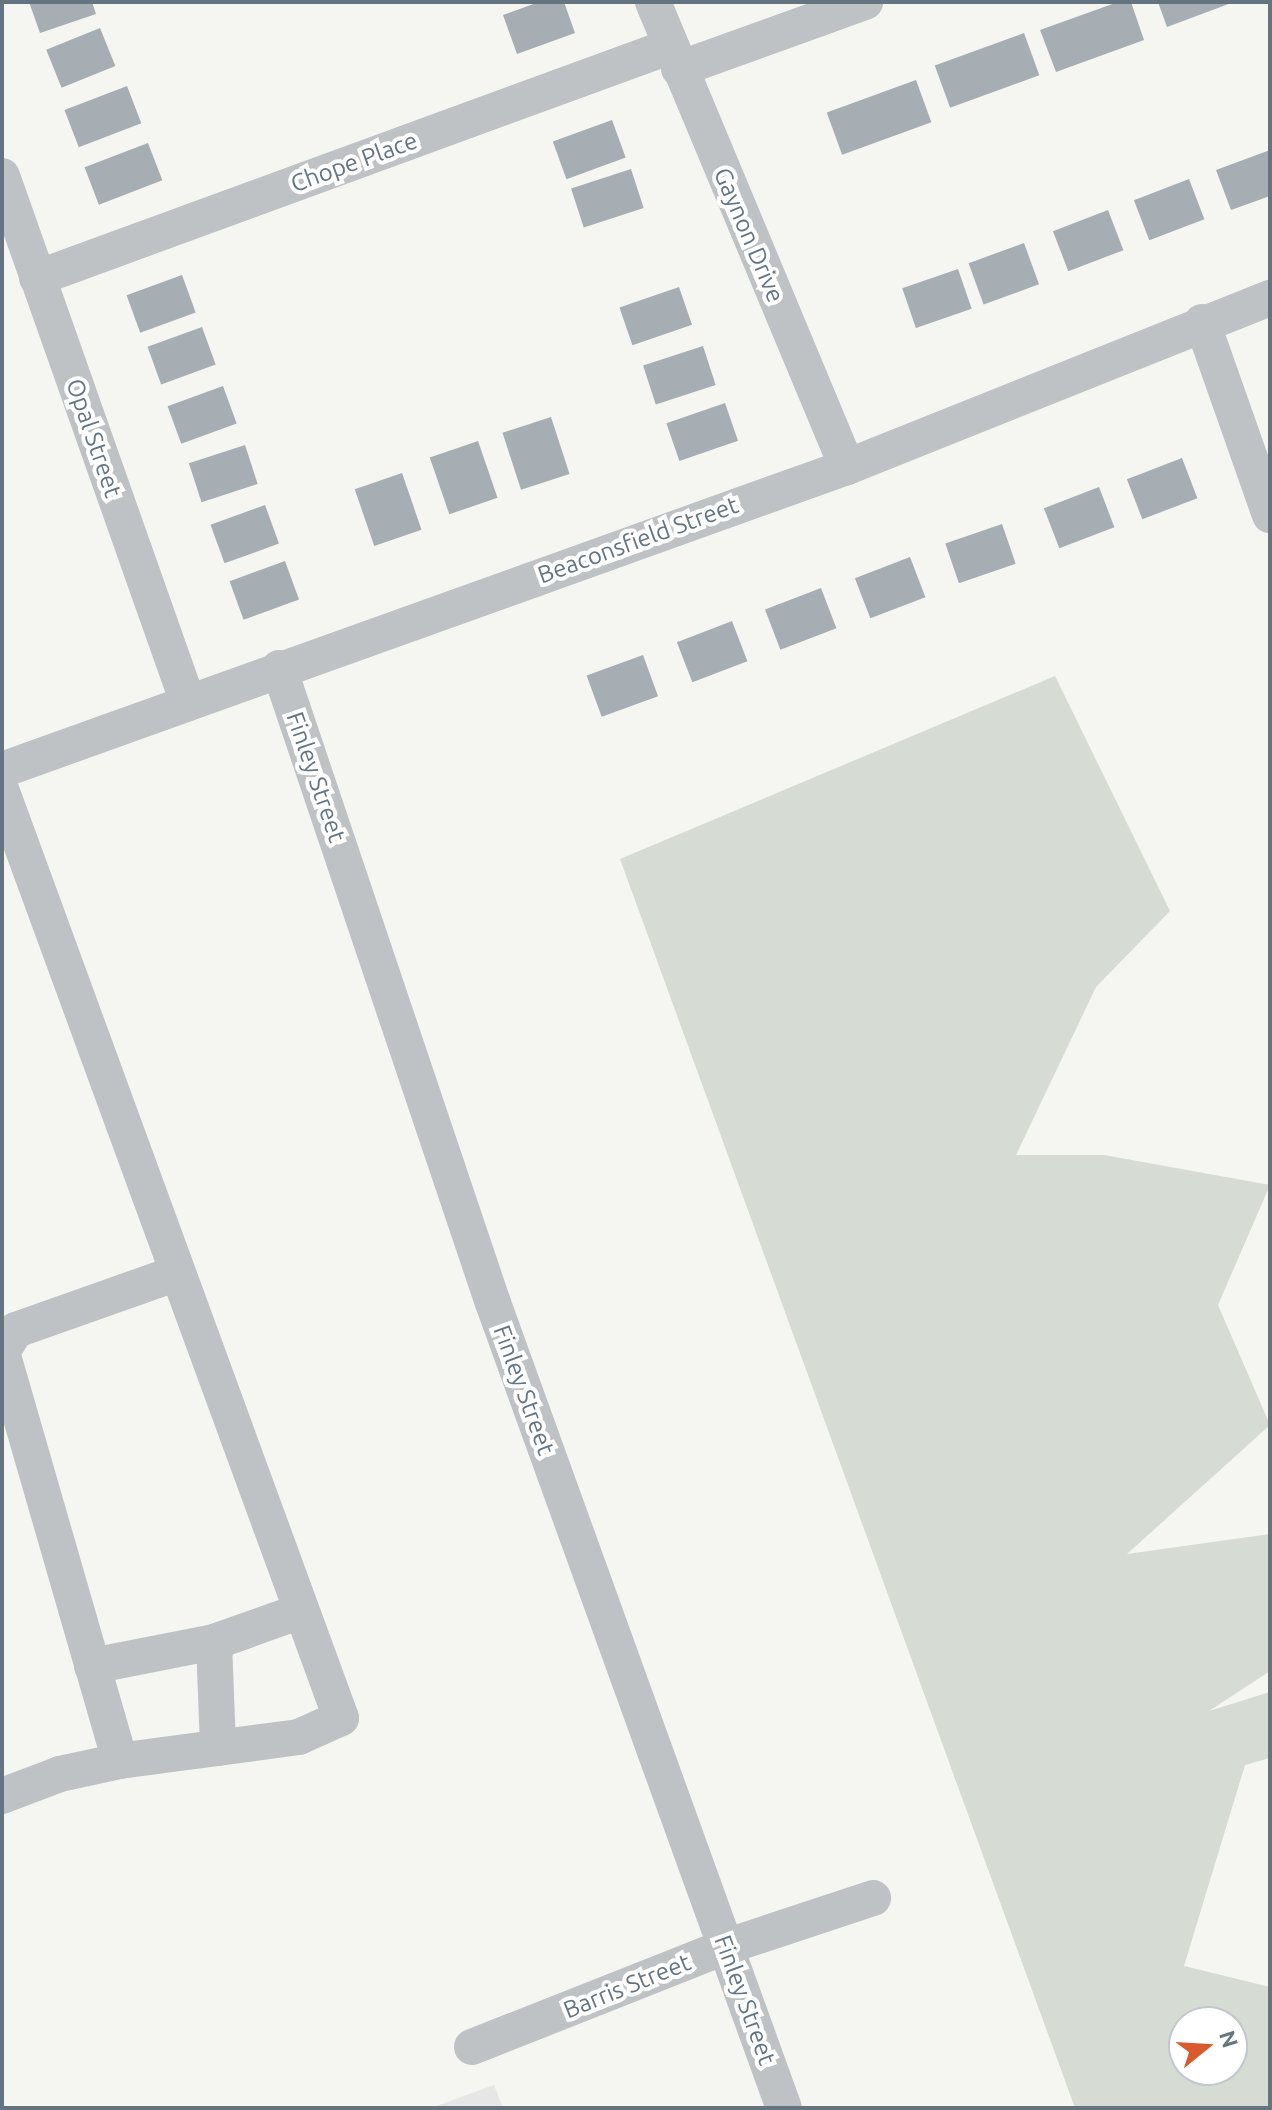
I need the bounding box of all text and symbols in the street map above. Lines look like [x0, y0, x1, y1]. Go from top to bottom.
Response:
street label: Chope Place [287, 126, 421, 198]
street label: Gaynon Drive [708, 163, 790, 307]
street label: Opal Street [60, 375, 128, 501]
street label: Beaconsfield Street [534, 490, 742, 590]
street label: Finley Street [280, 708, 352, 846]
street label: Finley Street [487, 1321, 561, 1459]
street label: Finley Street [708, 1931, 782, 2069]
street label: Barris Street [559, 1947, 695, 2025]
north arrow [1168, 2006, 1248, 2086]
text: N [1215, 2027, 1244, 2051]

